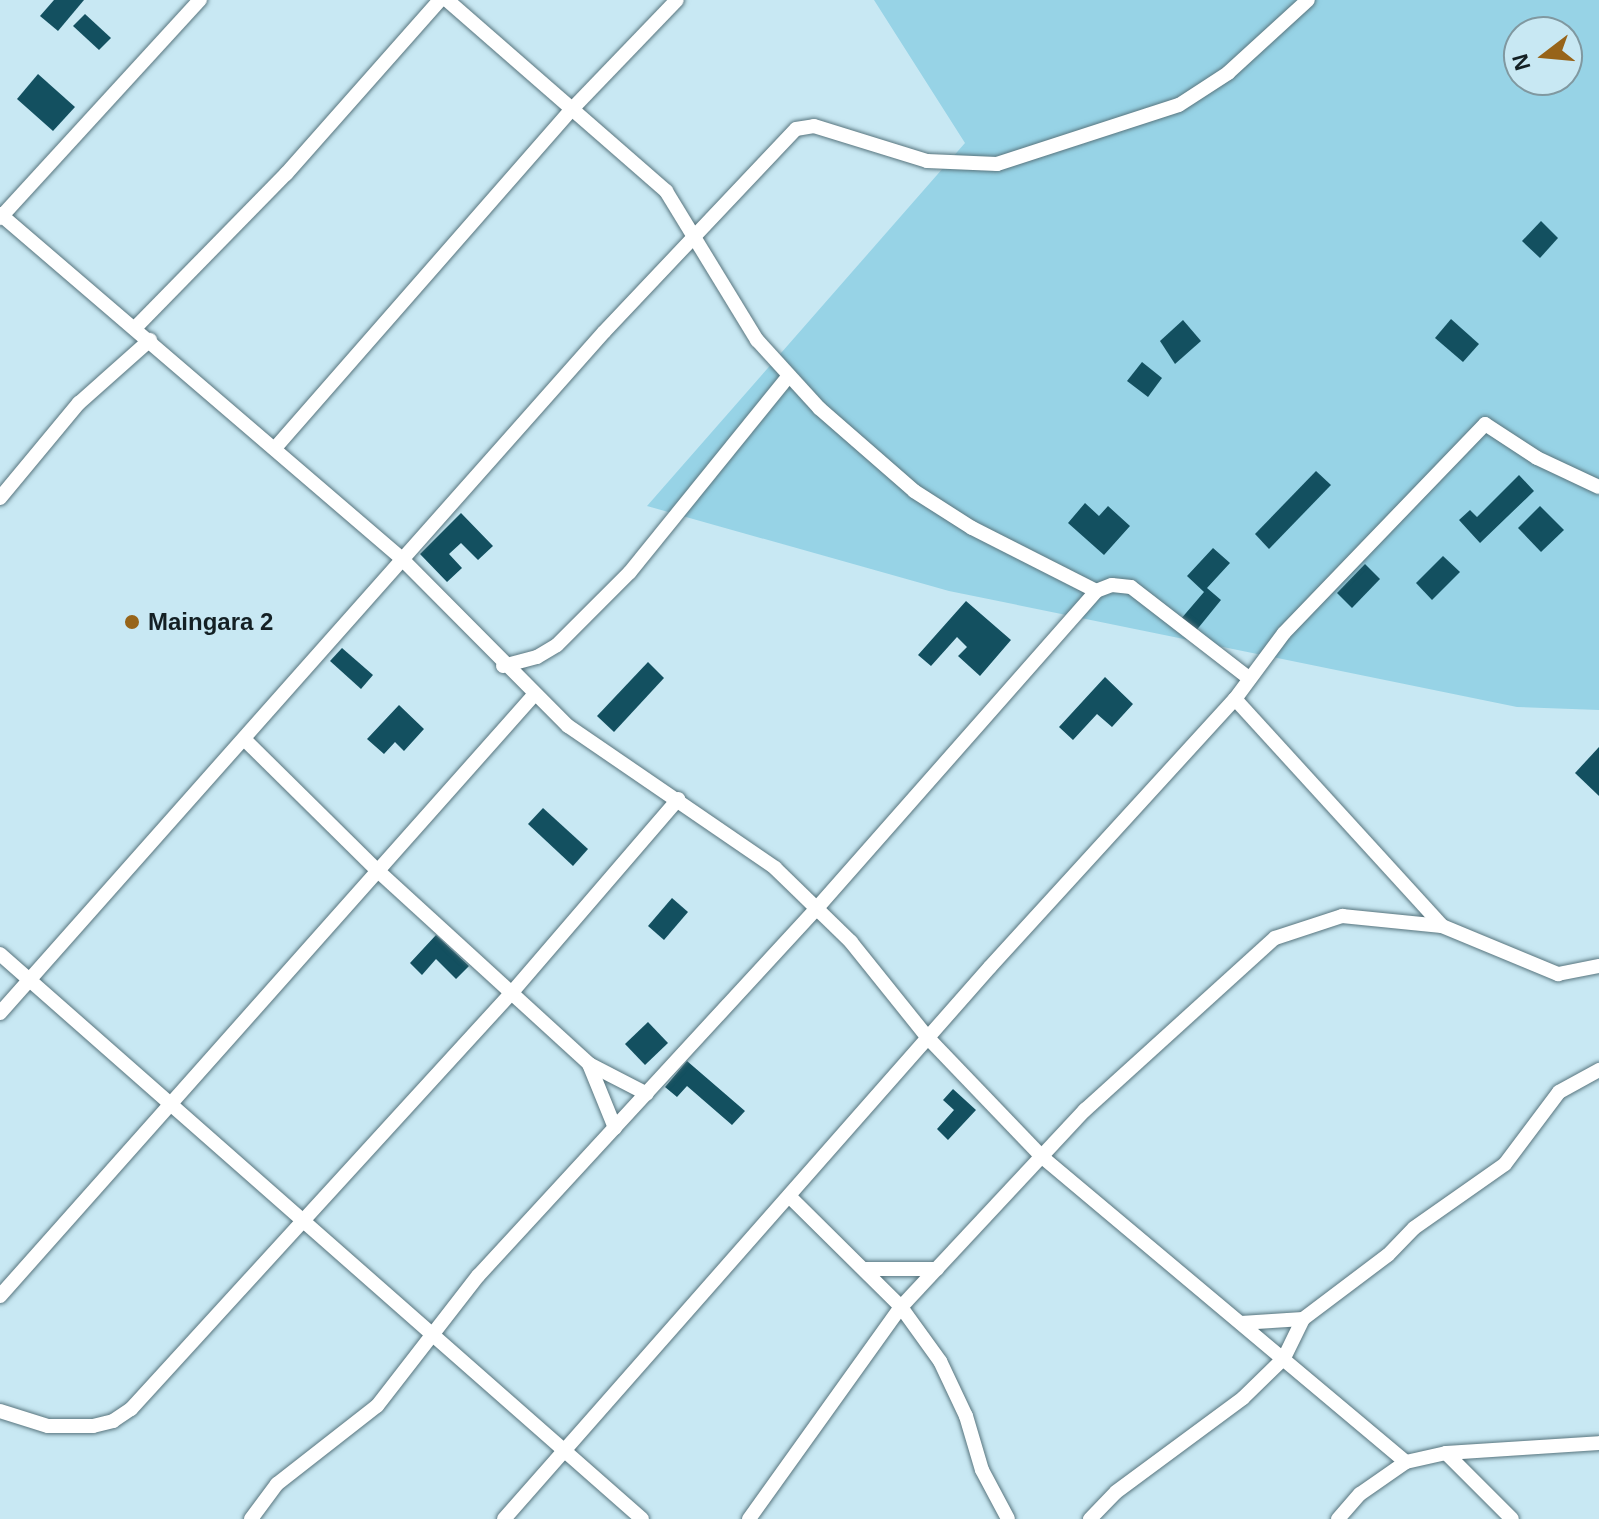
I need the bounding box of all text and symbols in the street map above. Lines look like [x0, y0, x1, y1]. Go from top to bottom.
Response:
north arrow [1503, 16, 1583, 96]
text: N [1507, 51, 1536, 73]
place label: Maingara 2 [148, 608, 273, 636]
marker: Maingara 2 [123, 613, 141, 631]

